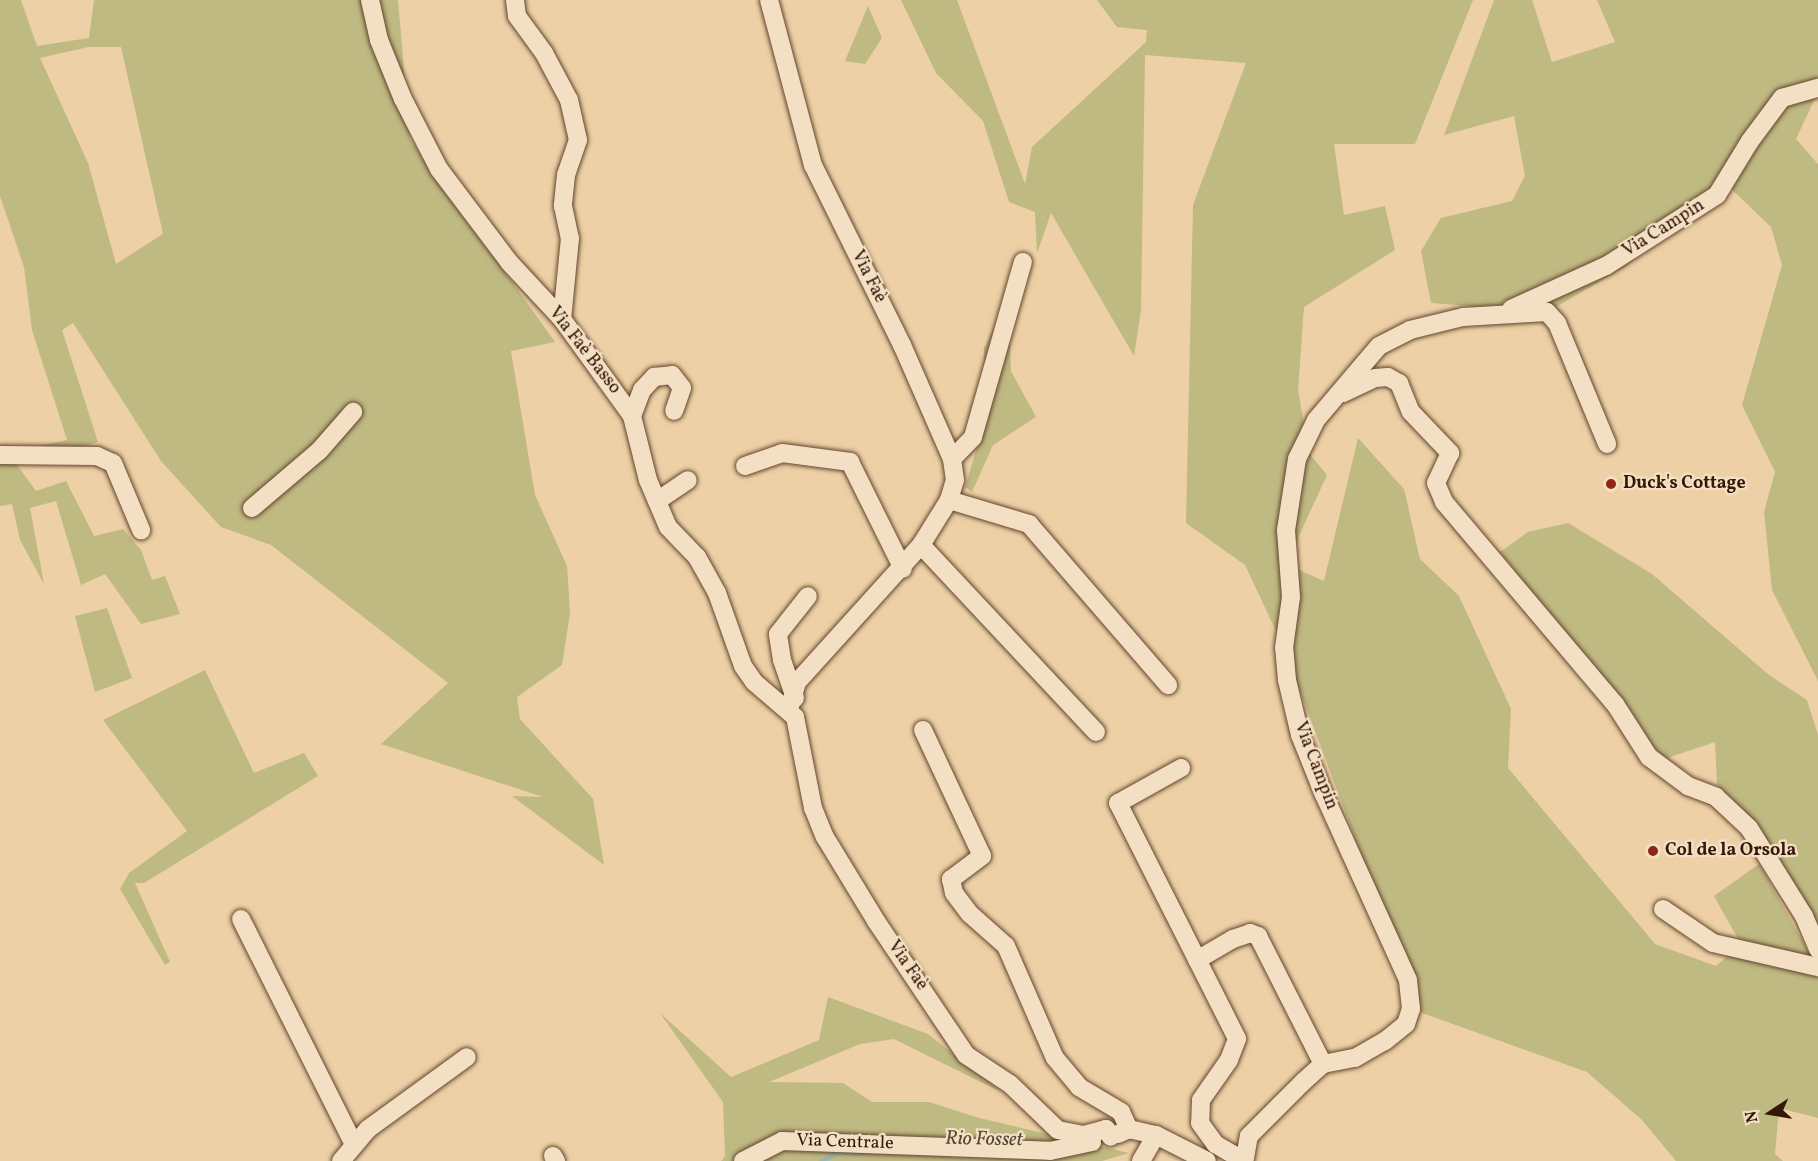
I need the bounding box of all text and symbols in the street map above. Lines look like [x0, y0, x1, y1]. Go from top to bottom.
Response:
street label: Via Campin [1619, 195, 1709, 263]
street label: Via Faè [846, 247, 890, 307]
street label: Via Faè Basso [543, 303, 625, 399]
place label: Duck's Cottage [1623, 473, 1746, 495]
marker: Duck's Cottage [1604, 477, 1618, 491]
street label: Via Campin [1288, 719, 1342, 813]
place label: Col de la Orsola [1665, 840, 1796, 862]
marker: Col de la Orsola [1646, 844, 1660, 858]
street label: Via Faè [882, 937, 932, 995]
north arrow [1740, 1083, 1800, 1143]
text: N [1740, 1109, 1764, 1125]
water label: Rio Fosset [945, 1127, 1023, 1153]
street label: Via Centrale [796, 1131, 894, 1155]

